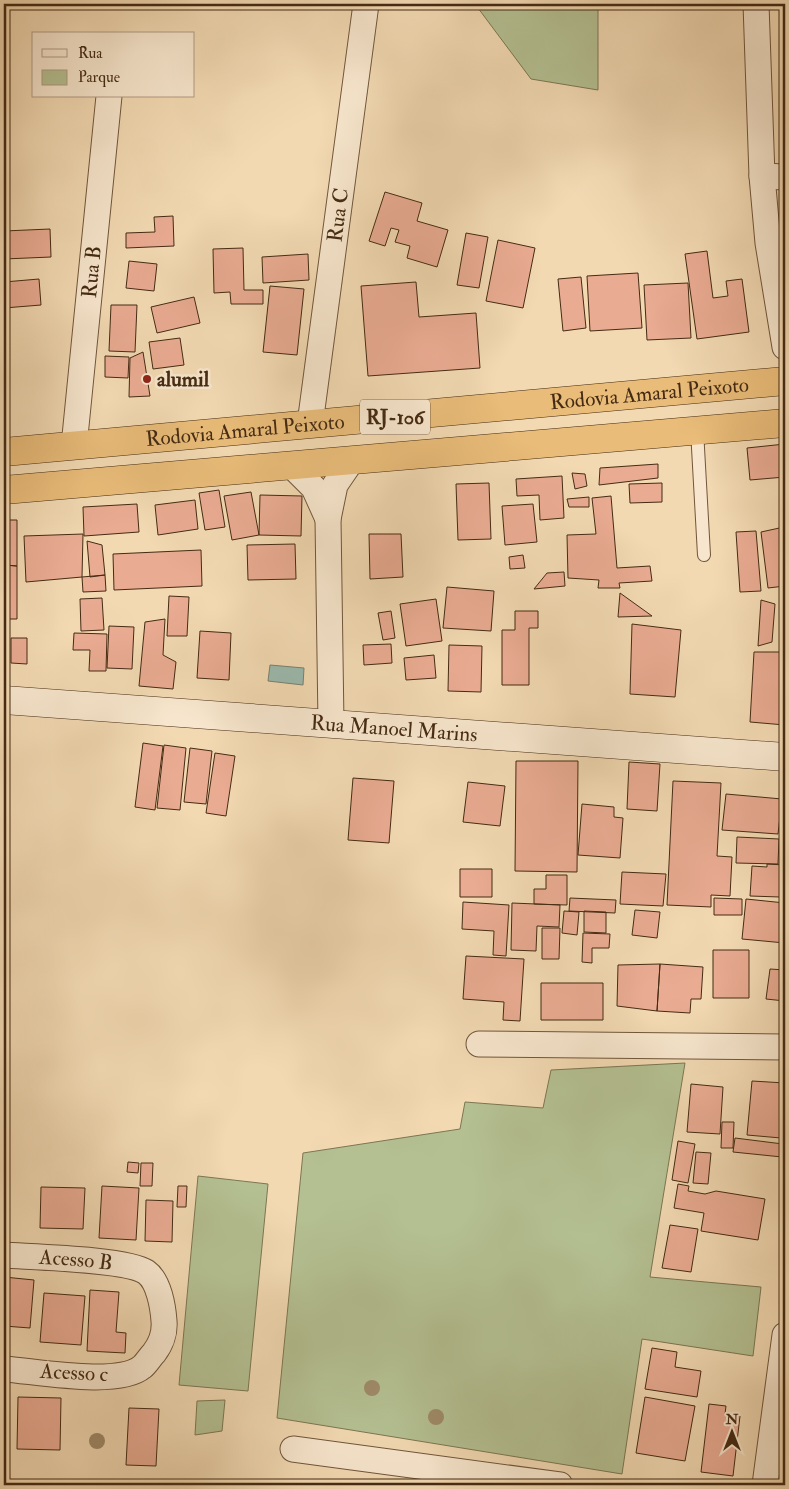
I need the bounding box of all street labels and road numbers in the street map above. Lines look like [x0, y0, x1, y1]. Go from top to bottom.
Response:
street label: Rua C [321, 186, 355, 243]
street label: Rua B [75, 244, 107, 299]
street label: Rodovia Amaral Peixoto [549, 371, 750, 416]
road number: RJ-106 [360, 400, 430, 434]
street label: Rodovia Amaral Peixoto [144, 408, 346, 453]
street label: Rua Manoel Marins [309, 709, 478, 748]
street label: Acesso B [37, 1243, 114, 1276]
street label: Acesso c [38, 1358, 109, 1388]

